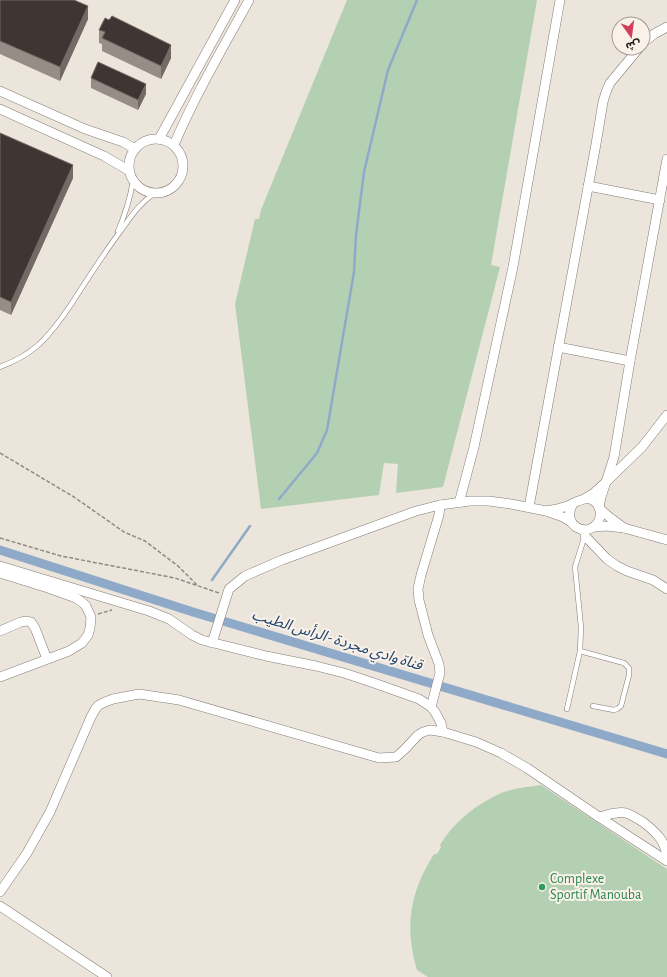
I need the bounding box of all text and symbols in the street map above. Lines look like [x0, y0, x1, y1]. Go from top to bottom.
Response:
north arrow [611, 16, 651, 56]
text: ش [624, 37, 642, 52]
water label: قناة وادي مجردة - الرأس الطيب [249, 604, 426, 677]
place label: Complexe Sportif Manouba [550, 872, 642, 902]
marker: Complexe Sportif Manouba [537, 882, 547, 892]

